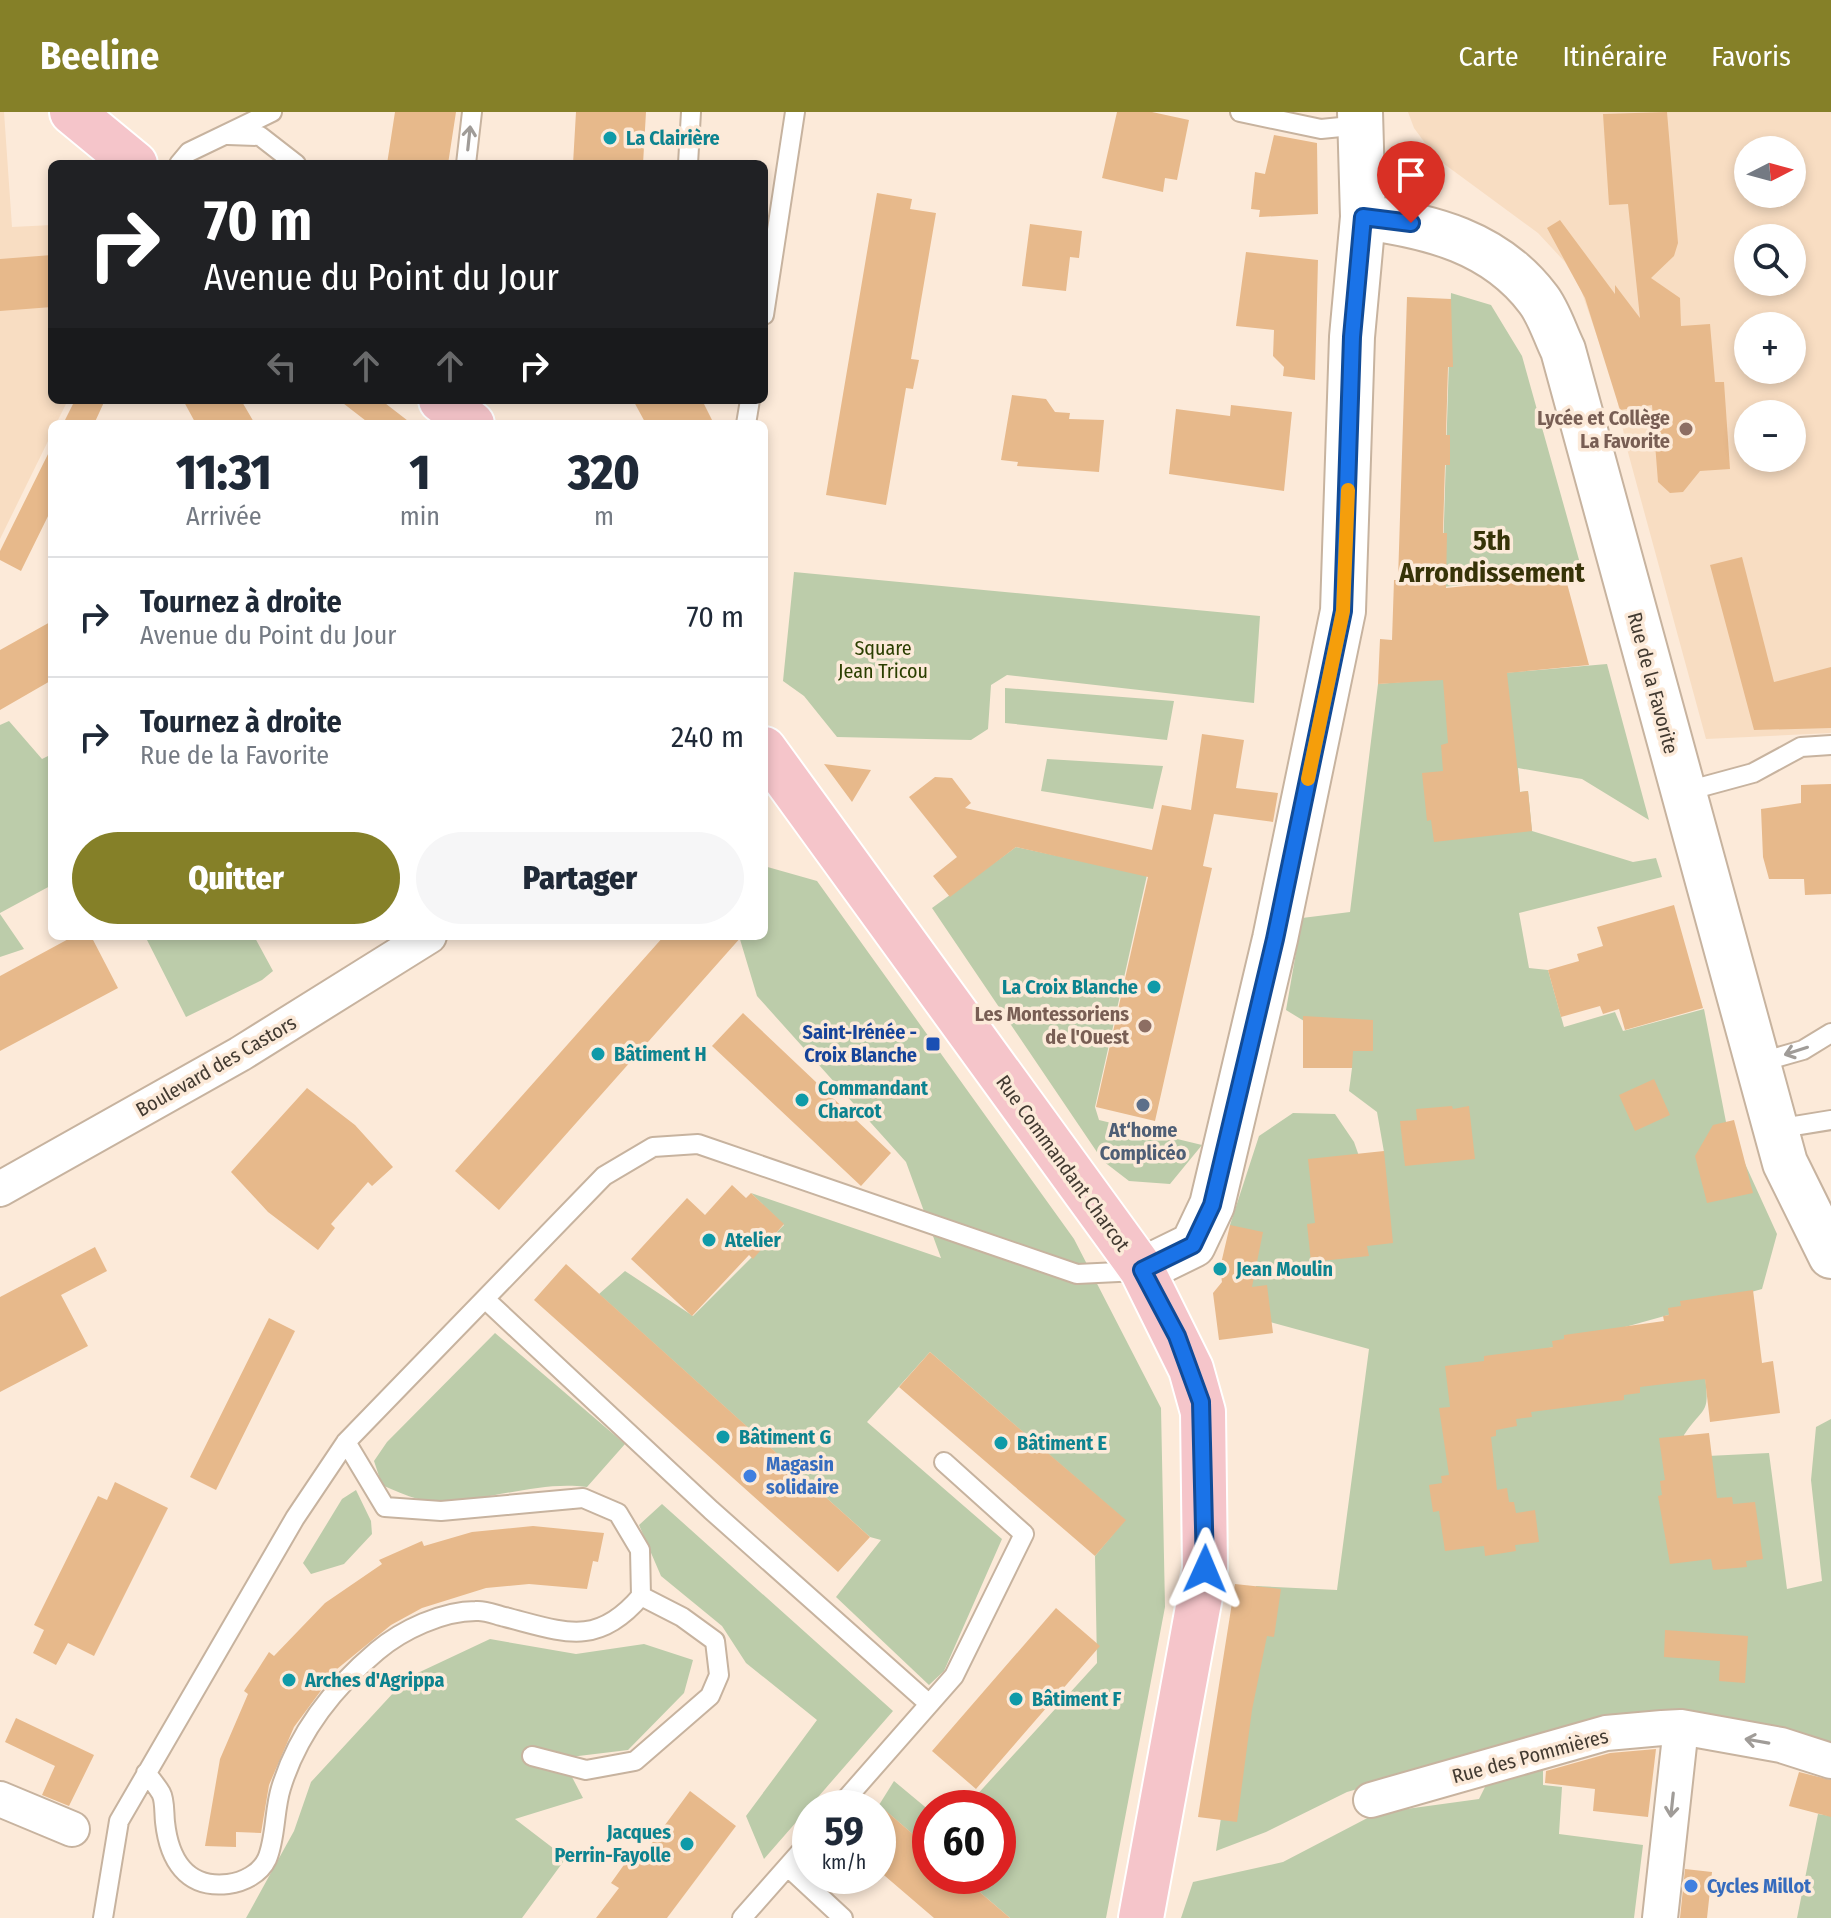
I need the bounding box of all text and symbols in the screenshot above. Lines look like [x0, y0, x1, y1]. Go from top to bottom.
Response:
text: Beeline [40, 33, 159, 79]
text: Carte [1459, 40, 1519, 73]
text: Itinéraire [1563, 40, 1667, 73]
text: Favoris [1711, 40, 1791, 73]
one-way arrow [462, 125, 477, 152]
place label: La Clairière [626, 126, 720, 150]
marker: La Clairière [601, 129, 619, 147]
north arrow [1734, 136, 1806, 208]
map controls [1734, 136, 1806, 472]
pin [1377, 141, 1445, 223]
icon: arrive [1389, 153, 1433, 197]
text: 70 m [204, 188, 312, 255]
icon: right [72, 192, 176, 296]
button: search [1734, 224, 1806, 296]
text: Avenue du Point du Jour [204, 256, 559, 300]
button: + [1734, 312, 1806, 384]
icon: left [260, 344, 304, 388]
icon: ahead [344, 344, 388, 388]
icon: ahead [428, 344, 472, 388]
icon: right [512, 344, 556, 388]
button: − [1734, 400, 1806, 472]
place label: Lycée et Collège La Favorite [1537, 406, 1670, 453]
marker: Lycée et Collège La Favorite [1677, 420, 1695, 438]
text: 11:31 [176, 444, 272, 502]
text: 1 [409, 444, 430, 502]
text: 320 [568, 444, 640, 502]
text: Arrivée [186, 501, 262, 532]
text: min [400, 501, 440, 532]
text: m [594, 501, 614, 532]
district label: 5th Arrondissement [1398, 524, 1586, 589]
text: Tournez à droite [140, 584, 342, 620]
icon: right [72, 595, 116, 639]
text: 70 m [686, 599, 744, 635]
street label: Rue de la Favorite [1623, 610, 1683, 756]
text: Avenue du Point du Jour [140, 620, 396, 651]
park label: Square Jean Tricou [838, 636, 928, 683]
text: Tournez à droite [140, 704, 342, 740]
icon: right [72, 715, 116, 759]
text: 240 m [671, 719, 744, 755]
text: Rue de la Favorite [140, 740, 329, 771]
button: Quitter [72, 832, 400, 924]
button: Partager [416, 832, 744, 924]
place label: La Croix Blanche [1002, 975, 1138, 999]
marker: La Croix Blanche [1145, 978, 1163, 996]
place label: Les Montessoriens de l'Ouest [975, 1002, 1130, 1049]
street label: Boulevard des Castors [132, 1010, 300, 1122]
marker: Les Montessoriens de l'Ouest [1136, 1017, 1154, 1035]
place label: Saint-Irénée - Croix Blanche [803, 1020, 917, 1067]
marker: Saint-Irénée - Croix Blanche [924, 1035, 942, 1053]
place label: Bâtiment H [614, 1042, 706, 1066]
marker: Bâtiment H [589, 1045, 607, 1063]
one-way arrow [1784, 1045, 1809, 1060]
street label: Rue Commandant Charcot [991, 1070, 1135, 1256]
place label: Commandant Charcot [818, 1076, 929, 1123]
marker: Commandant Charcot [793, 1091, 811, 1109]
marker: At‘home Complicéo [1134, 1096, 1152, 1114]
place label: At‘home Complicéo [1100, 1118, 1187, 1165]
place label: Atelier [724, 1228, 781, 1252]
marker: Atelier [700, 1231, 718, 1249]
place label: Jean Moulin [1235, 1257, 1333, 1281]
marker: Jean Moulin [1211, 1260, 1229, 1278]
place label: Bâtiment G [739, 1425, 831, 1449]
marker: Bâtiment G [714, 1428, 732, 1446]
place label: Bâtiment E [1017, 1431, 1107, 1455]
marker: Bâtiment E [992, 1434, 1010, 1452]
place label: Magasin solidaire [766, 1452, 839, 1499]
marker: Magasin solidaire [741, 1467, 759, 1485]
position arrow [1163, 1527, 1247, 1611]
place label: Arches d'Agrippa [304, 1668, 445, 1692]
marker: Arches d'Agrippa [280, 1671, 298, 1689]
place label: Bâtiment F [1032, 1687, 1121, 1711]
marker: Bâtiment F [1007, 1690, 1025, 1708]
street label: Rue des Pommières [1449, 1724, 1611, 1788]
one-way arrow [1744, 1732, 1770, 1747]
speed limit sign: 60 [912, 1790, 1016, 1894]
one-way arrow [1665, 1791, 1680, 1817]
text: 59 [824, 1808, 864, 1856]
place label: Jacques Perrin-Fayolle [555, 1820, 671, 1867]
marker: Jacques Perrin-Fayolle [678, 1835, 696, 1853]
text: km/h [822, 1850, 866, 1874]
place label: Cycles Millot [1707, 1874, 1812, 1898]
marker: Cycles Millot [1682, 1877, 1700, 1895]

